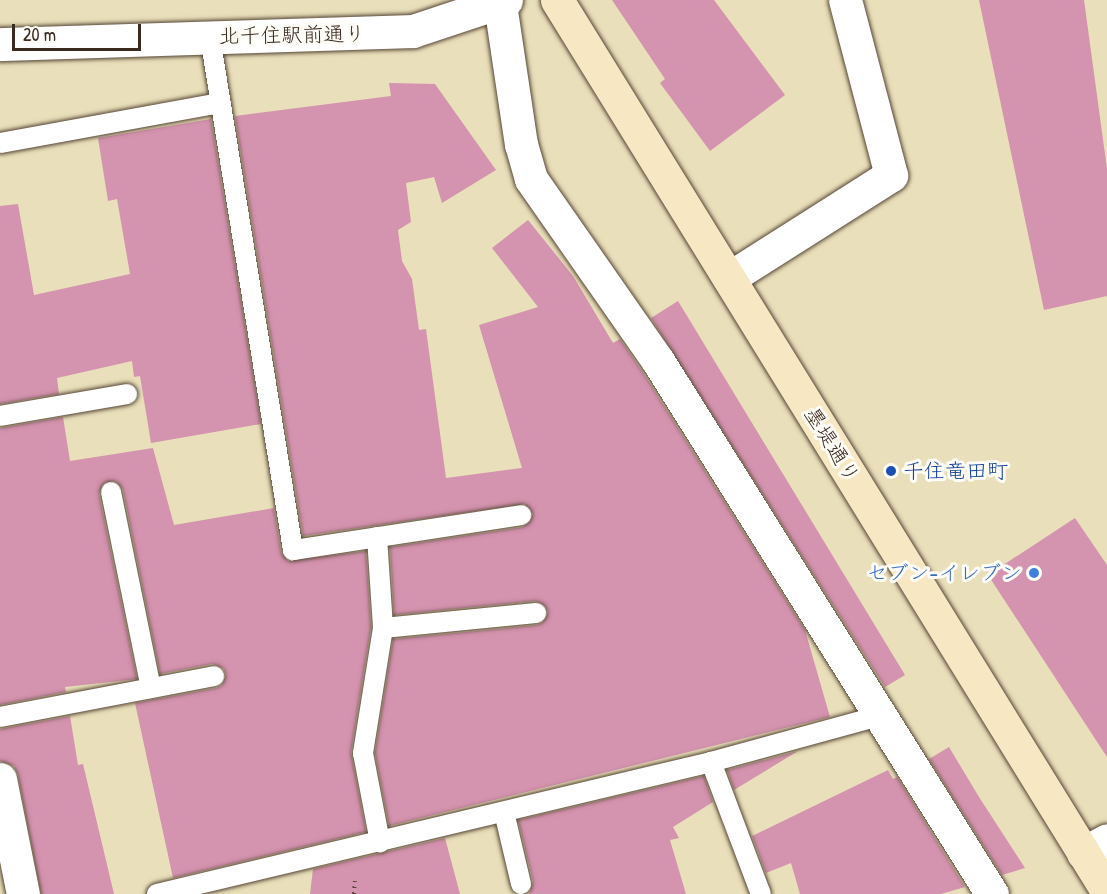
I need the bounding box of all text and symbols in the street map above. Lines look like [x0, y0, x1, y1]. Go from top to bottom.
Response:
scale bar [15, 12, 144, 50]
street label: 北千住駅前通り [218, 21, 366, 49]
text: 20 m [23, 22, 56, 47]
street label: 墨堤通り [799, 403, 865, 487]
place label: 千住竜田町 [903, 458, 1008, 484]
marker: 千住竜田町 [884, 464, 898, 478]
place label: セブン-イレブン [867, 560, 1022, 586]
marker: セブン-イレブン [1027, 566, 1041, 580]

